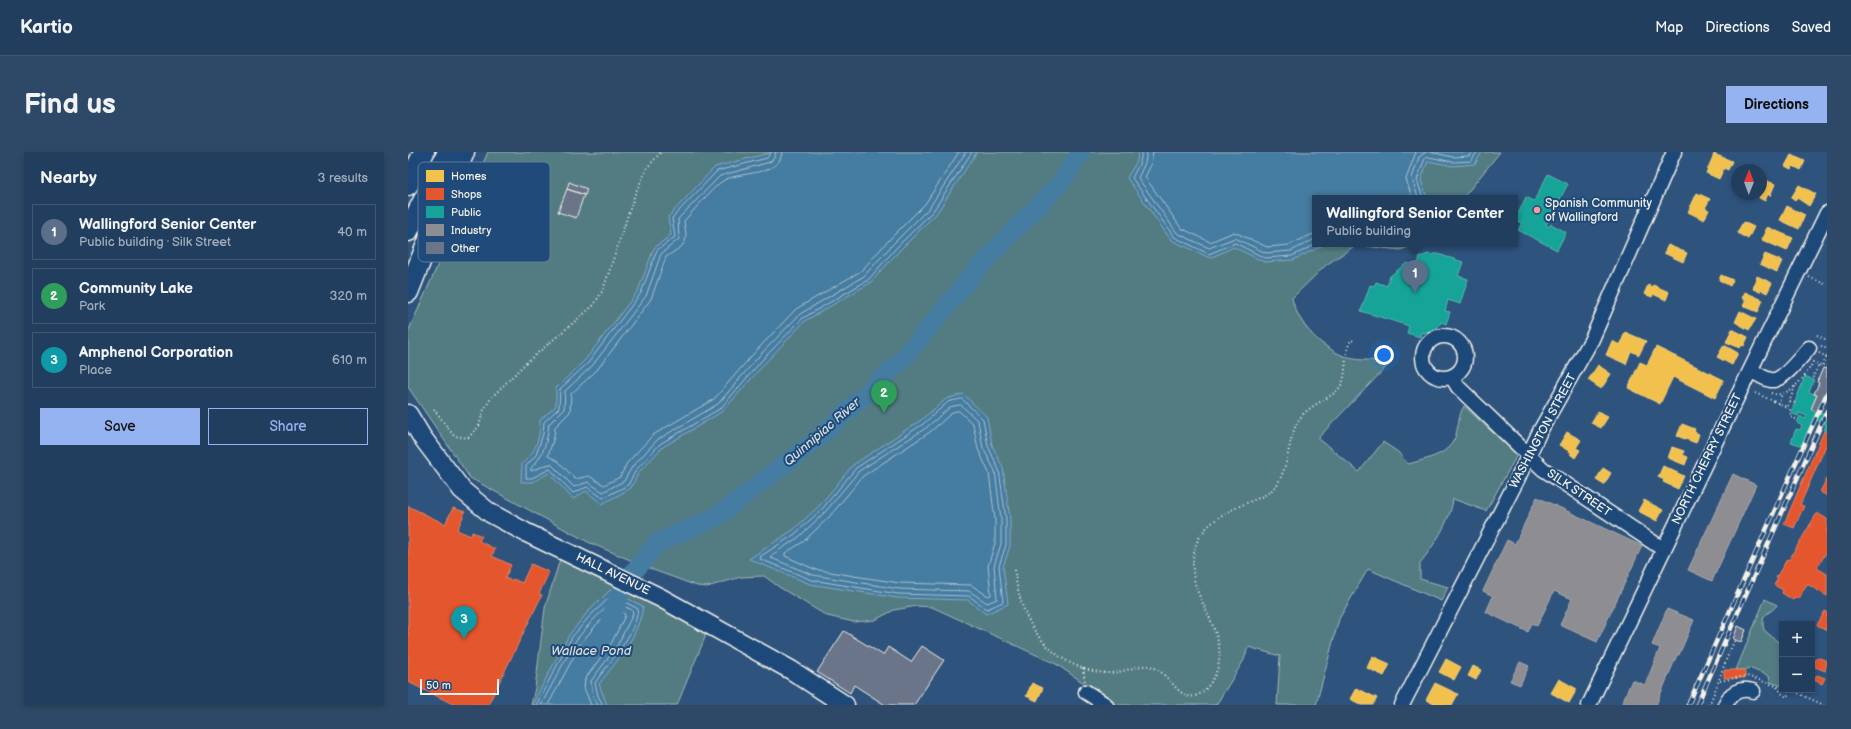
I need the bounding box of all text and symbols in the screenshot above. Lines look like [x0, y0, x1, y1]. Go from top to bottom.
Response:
text: Kartio [20, 16, 73, 39]
text: Map [1655, 19, 1683, 36]
text: Directions [1705, 19, 1770, 36]
text: Saved [1792, 19, 1831, 36]
button: Directions [1726, 86, 1827, 123]
text: Find us [24, 88, 116, 121]
legend [418, 162, 550, 262]
north arrow [1731, 164, 1767, 200]
text: Nearby [40, 168, 97, 188]
text: 3 results [317, 170, 368, 186]
text: Homes [451, 170, 487, 183]
text: Shops [451, 188, 482, 201]
popup [1312, 195, 1518, 247]
place label: Spanish Community of Wallingford [1545, 196, 1652, 225]
text: Wallingford Senior Center [1326, 204, 1504, 223]
marker: Spanish Community of Wallingford [1532, 205, 1542, 215]
text: Public [451, 206, 481, 219]
text: Wallingford Senior Center [79, 215, 256, 234]
text: Public building [1326, 223, 1411, 239]
text: 1 [51, 224, 57, 240]
text: 40 m [337, 224, 367, 240]
text: Industry [451, 224, 491, 237]
text: Public building · Silk Street [79, 234, 231, 250]
text: Other [451, 242, 480, 255]
pin: 1 [1402, 260, 1428, 293]
text: Community Lake [79, 279, 193, 298]
text: 2 [50, 288, 58, 304]
text: 320 m [329, 288, 367, 304]
text: Park [79, 298, 105, 314]
text: Amphenol Corporation [79, 343, 233, 362]
your location [1374, 345, 1394, 365]
text: 3 [50, 352, 58, 368]
text: 610 m [332, 352, 367, 368]
text: Place [79, 362, 112, 378]
street label: WASHINGTON STREET [1506, 370, 1580, 491]
pin: 2 [871, 380, 897, 413]
street label: NORTH CHERRY STREET [1669, 390, 1746, 527]
water label: Quinnipiac River [781, 394, 864, 469]
button: Save [40, 408, 200, 445]
button: Share [208, 408, 368, 445]
street label: SILK STREET [1544, 466, 1615, 520]
street label: HALL AVENUE [574, 550, 653, 598]
pin: 3 [451, 606, 477, 639]
map controls [1779, 621, 1815, 693]
button: + [1779, 621, 1815, 657]
water label: Wallace Pond [551, 643, 632, 659]
button: − [1779, 657, 1815, 693]
scale bar [420, 677, 499, 696]
text: 50 m [426, 679, 451, 692]

